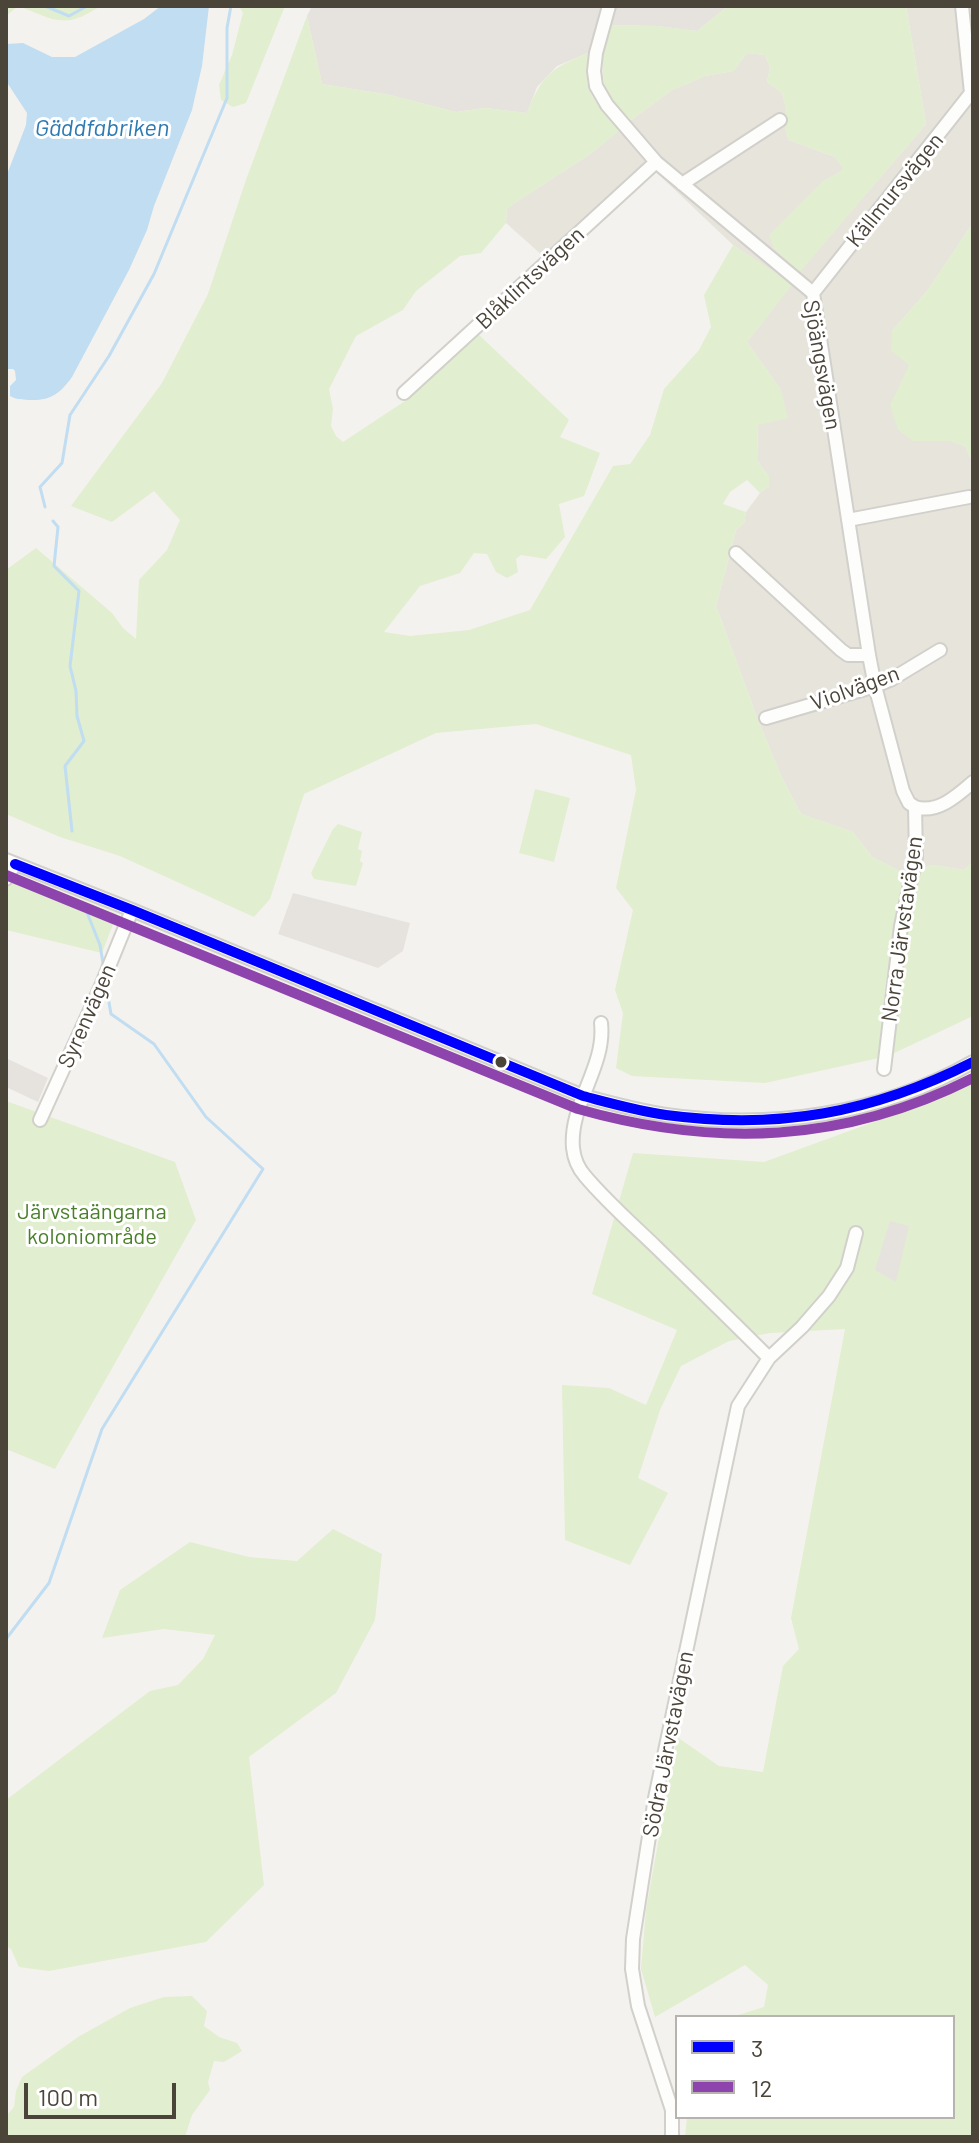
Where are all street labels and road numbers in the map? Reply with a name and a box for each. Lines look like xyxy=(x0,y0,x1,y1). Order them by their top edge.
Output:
street label: Källmursvägen xyxy=(841,128,949,252)
street label: Blåklintsvägen xyxy=(470,221,590,335)
street label: Sjöängsvägen xyxy=(798,298,846,432)
street label: Violvägen xyxy=(807,660,903,716)
street label: Norra Järvstavägen xyxy=(876,834,928,1024)
street label: Syrenvägen xyxy=(52,960,122,1072)
street label: Södra Järvstavägen xyxy=(637,1649,699,1839)

